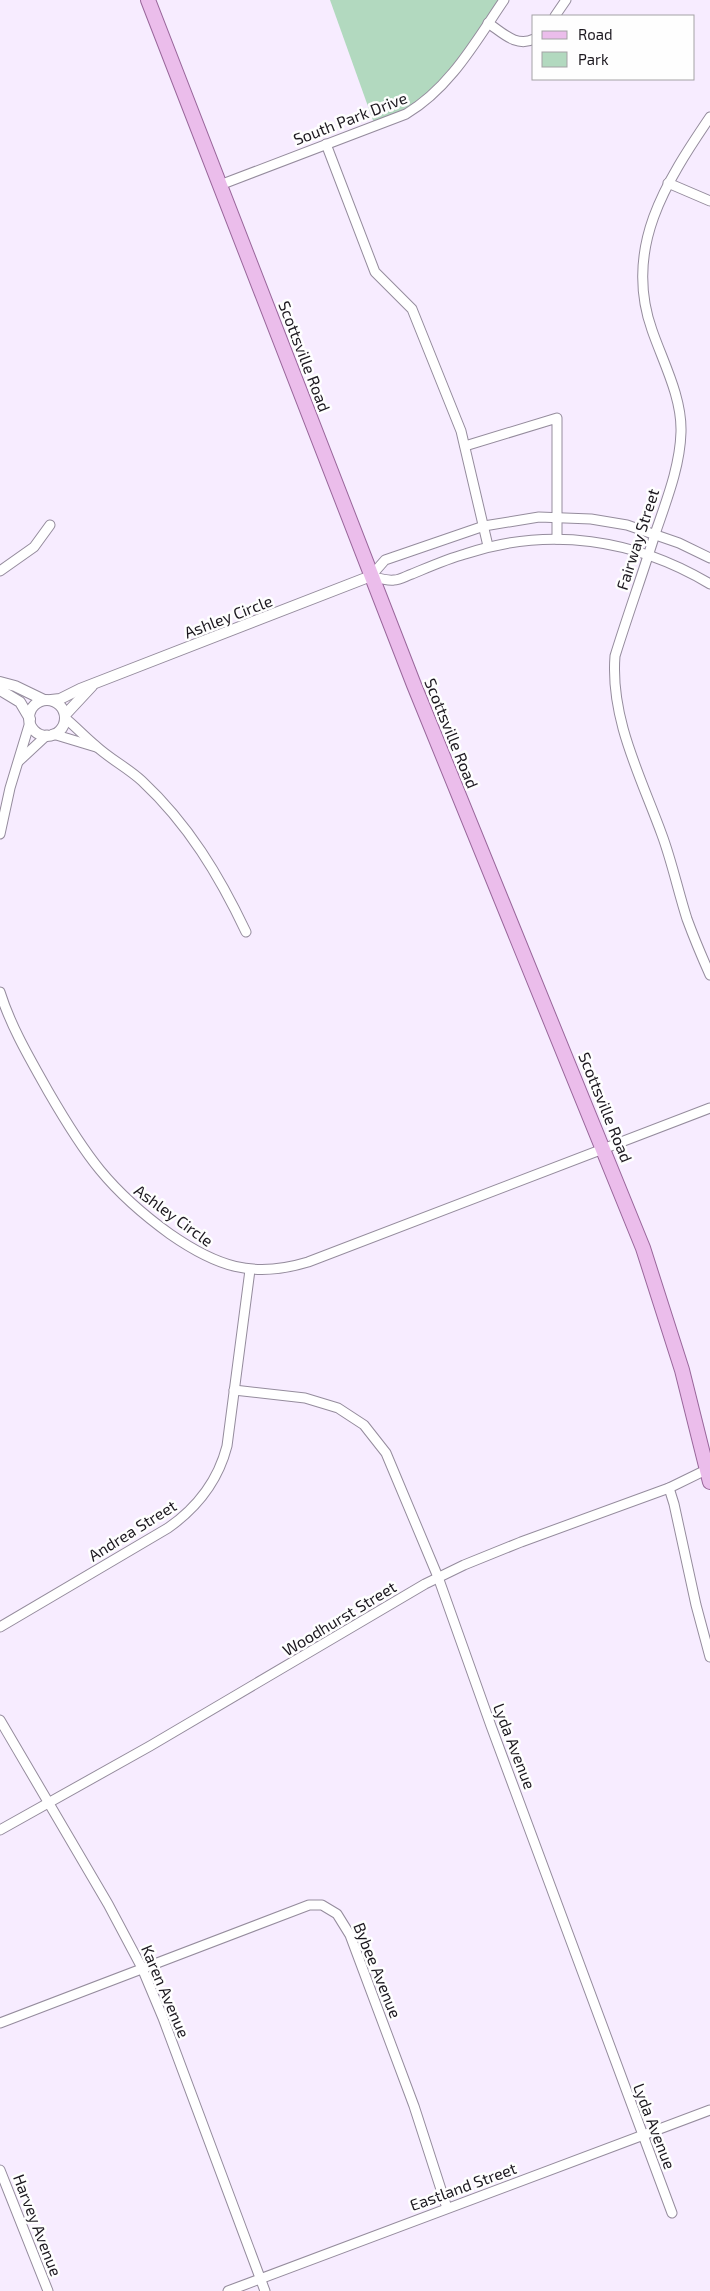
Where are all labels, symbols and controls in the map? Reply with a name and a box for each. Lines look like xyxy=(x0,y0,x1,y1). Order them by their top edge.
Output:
legend xyxy=(532,15,695,80)
text: Road xyxy=(578,25,613,43)
text: Park xyxy=(578,50,609,68)
street label: South Park Drive xyxy=(290,88,410,148)
street label: Scottsville Road xyxy=(275,298,335,414)
street label: Fairway Street xyxy=(612,486,662,592)
street label: Ashley Circle xyxy=(181,590,275,642)
street label: Scottsville Road xyxy=(421,675,483,791)
street label: Scottsville Road xyxy=(575,1049,637,1165)
street label: Ashley Circle xyxy=(131,1180,217,1250)
street label: Andrea Street xyxy=(85,1495,179,1565)
street label: Woodhurst Street xyxy=(279,1577,399,1659)
street label: Lyda Avenue xyxy=(490,1700,540,1792)
street label: Bybee Avenue xyxy=(350,1919,406,2021)
street label: Karen Avenue xyxy=(138,1942,194,2040)
street label: Lyda Avenue xyxy=(630,2080,680,2172)
street label: Eastland Street xyxy=(407,2158,519,2214)
street label: Harvey Avenue xyxy=(10,2171,66,2279)

